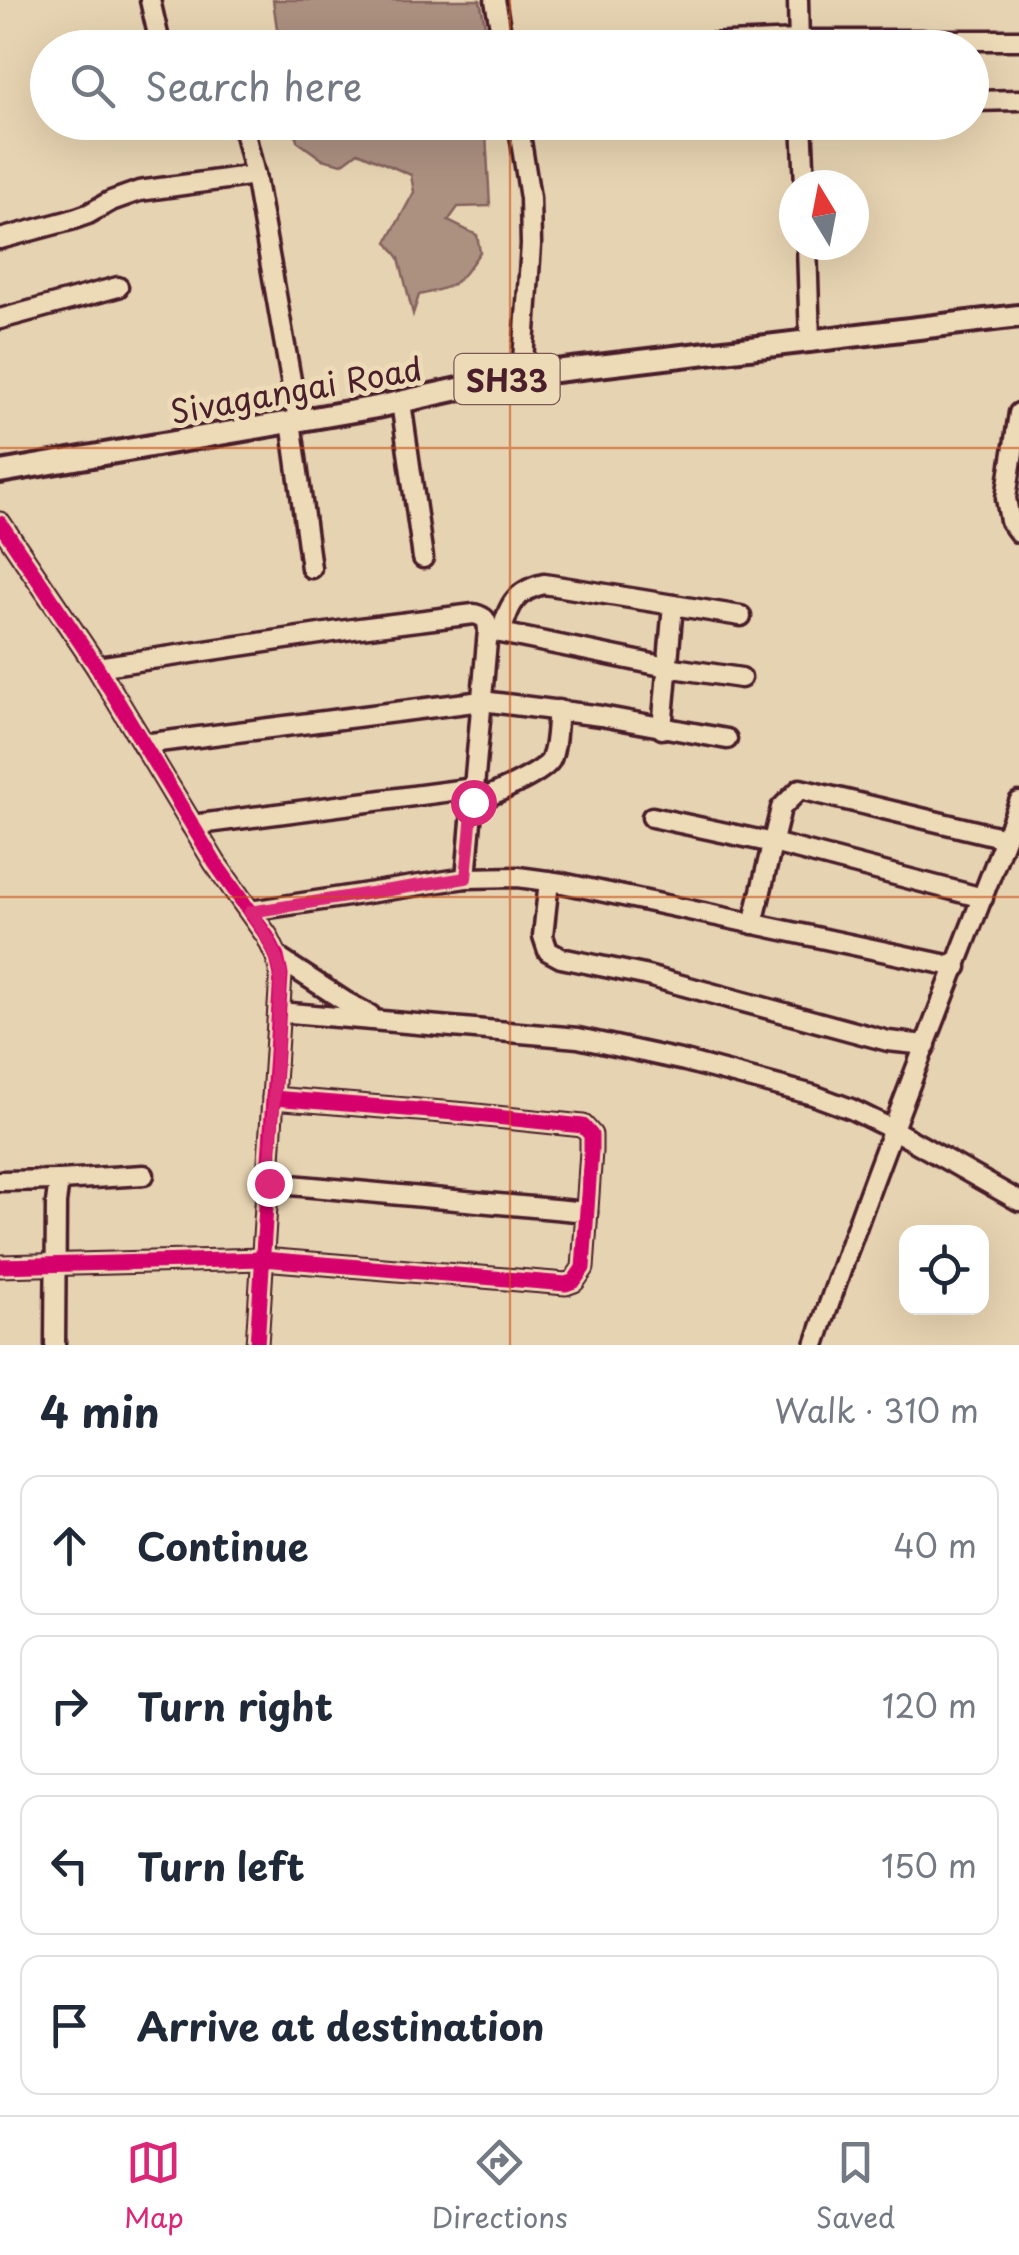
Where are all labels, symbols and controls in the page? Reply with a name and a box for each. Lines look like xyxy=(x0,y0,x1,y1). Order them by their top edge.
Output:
search box xyxy=(30,30,989,140)
text: Search here xyxy=(145,57,362,114)
icon: search xyxy=(65,58,120,113)
north arrow xyxy=(779,170,869,260)
street label: Sivagangai Road xyxy=(166,343,426,435)
road number: SH33 xyxy=(454,354,560,404)
route start xyxy=(451,780,497,826)
route end xyxy=(247,1161,293,1207)
map controls xyxy=(899,1225,989,1315)
button: locate xyxy=(899,1225,989,1315)
text: 4 min xyxy=(40,1379,160,1442)
text: Walk · 310 m xyxy=(775,1386,979,1434)
text: Continue xyxy=(137,1517,308,1574)
icon: ahead xyxy=(42,1518,97,1573)
text: 40 m xyxy=(893,1521,977,1569)
text: Turn right xyxy=(137,1677,333,1734)
icon: right xyxy=(42,1678,97,1733)
text: 120 m xyxy=(882,1681,977,1729)
text: Turn left xyxy=(137,1837,305,1894)
icon: left xyxy=(42,1838,97,1893)
text: 150 m xyxy=(881,1841,977,1889)
text: Arrive at destination xyxy=(137,1997,545,2054)
icon: arrive xyxy=(42,1998,97,2053)
tab: Map xyxy=(124,2135,184,2238)
tab: Directions xyxy=(432,2135,568,2238)
tab: Saved xyxy=(816,2135,895,2238)

